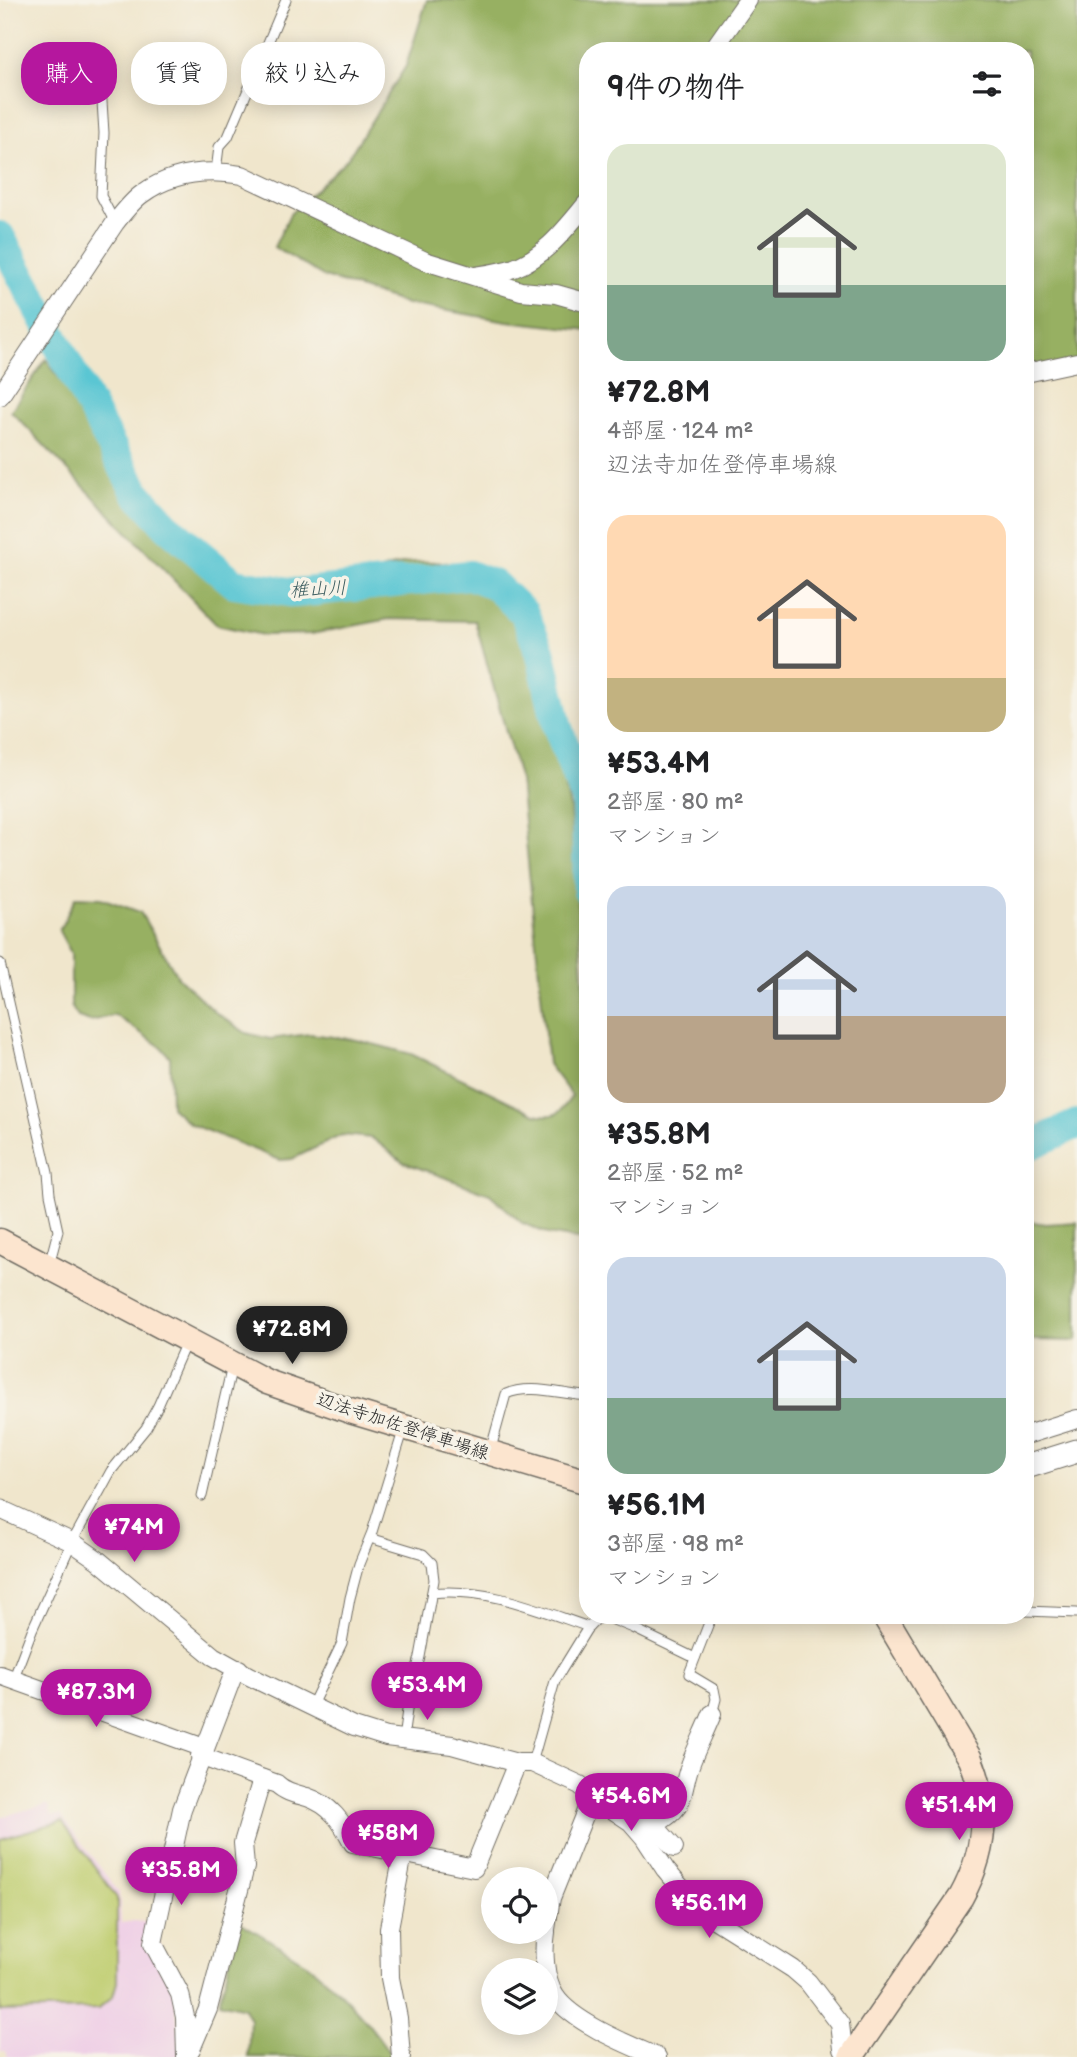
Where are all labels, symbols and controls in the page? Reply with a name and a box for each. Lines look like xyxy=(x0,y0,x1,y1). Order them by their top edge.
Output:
chip: 購入 xyxy=(21,42,117,105)
chip: 賃貸 xyxy=(131,42,227,105)
chip: 絞り込み xyxy=(241,42,385,105)
icon: filters xyxy=(968,65,1006,103)
text: 9件の物件 xyxy=(607,70,745,106)
icon: home xyxy=(744,190,870,316)
text: ¥72.8M xyxy=(607,375,710,411)
text: 4部屋 · 124 m² xyxy=(607,417,753,445)
text: 辺法寺加佐登停車場線 xyxy=(607,451,837,479)
icon: home xyxy=(744,561,870,687)
water label: 椎山川 xyxy=(289,577,347,602)
text: ¥53.4M xyxy=(607,746,710,782)
text: 2部屋 · 80 m² xyxy=(607,788,744,816)
text: マンション xyxy=(607,822,721,850)
icon: home xyxy=(744,932,870,1058)
text: ¥35.8M xyxy=(607,1117,711,1153)
text: 2部屋 · 52 m² xyxy=(607,1159,743,1187)
text: マンション xyxy=(607,1193,721,1221)
icon: home xyxy=(744,1303,870,1429)
pin: ¥72.8M xyxy=(235,1306,349,1366)
text: ¥72.8M xyxy=(252,1315,332,1343)
street label: 辺法寺加佐登停車場線 xyxy=(314,1389,492,1464)
text: ¥56.1M xyxy=(607,1488,706,1524)
pin: ¥74M xyxy=(93,1504,175,1564)
text: ¥74M xyxy=(104,1513,164,1541)
text: 3部屋 · 98 m² xyxy=(607,1530,744,1558)
text: マンション xyxy=(607,1564,721,1592)
pin: ¥53.4M xyxy=(370,1662,484,1722)
pin: ¥87.3M xyxy=(39,1670,153,1729)
text: ¥53.4M xyxy=(387,1671,467,1699)
text: ¥87.3M xyxy=(57,1678,135,1706)
pin: ¥54.6M xyxy=(574,1773,688,1833)
text: ¥54.6M xyxy=(591,1782,671,1810)
pin: ¥51.4M xyxy=(902,1783,1016,1842)
text: ¥51.4M xyxy=(921,1791,997,1819)
pin: ¥58M xyxy=(347,1811,429,1870)
text: ¥58M xyxy=(357,1819,419,1847)
pin: ¥35.8M xyxy=(124,1848,238,1907)
text: ¥35.8M xyxy=(141,1856,221,1884)
map controls xyxy=(481,1867,558,2035)
button: locate xyxy=(481,1867,558,1944)
pin: ¥56.1M xyxy=(652,1881,766,1940)
text: ¥56.1M xyxy=(671,1889,747,1917)
button: layers xyxy=(481,1958,558,2035)

